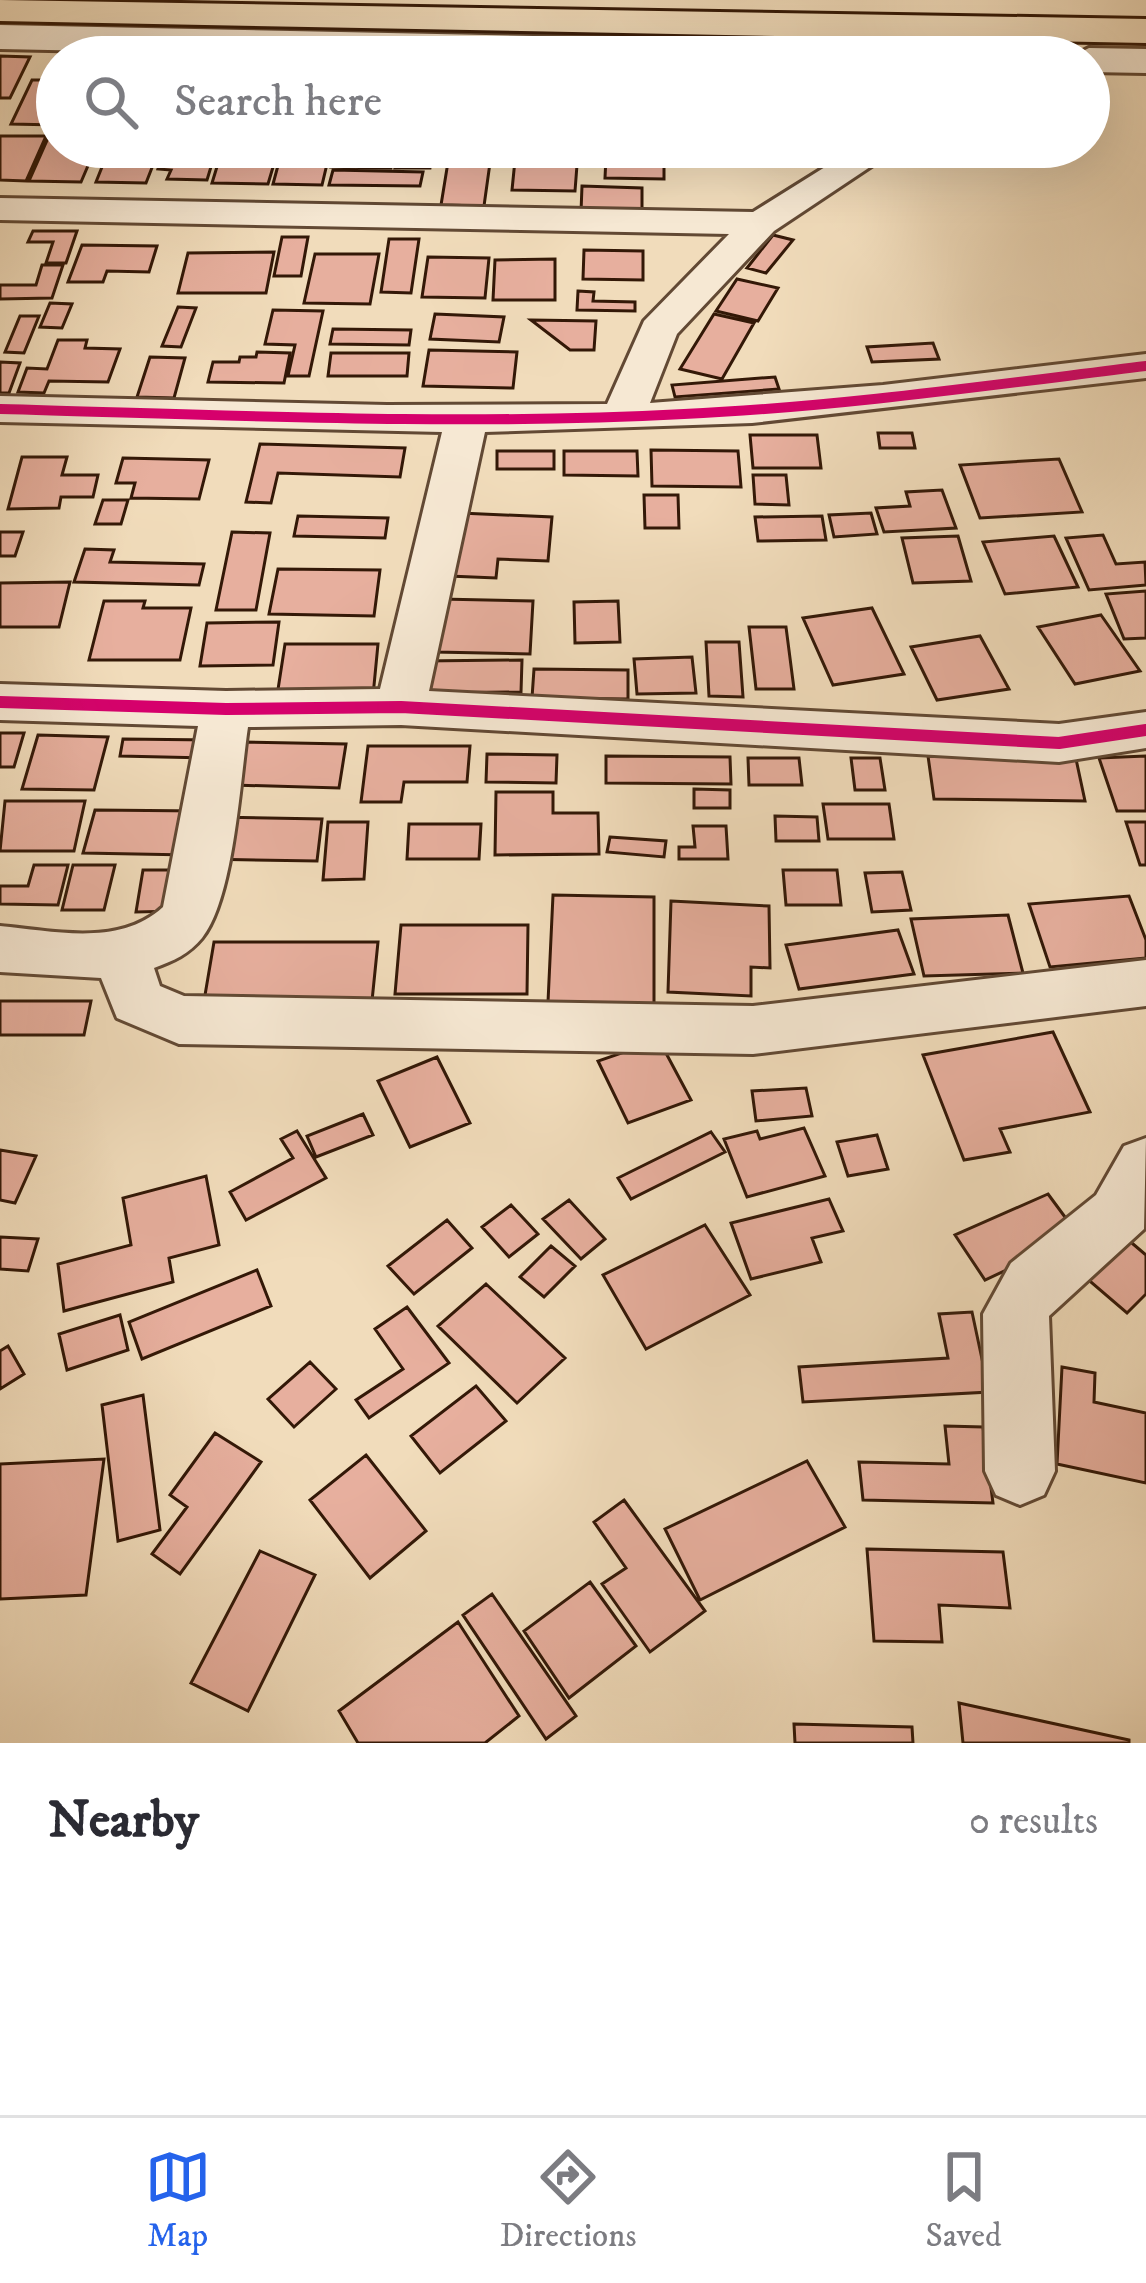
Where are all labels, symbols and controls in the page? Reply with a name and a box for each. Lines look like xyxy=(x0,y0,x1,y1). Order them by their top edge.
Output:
search box xyxy=(36,36,1110,168)
icon: search xyxy=(78,69,144,135)
text: Search here xyxy=(174,74,382,130)
text: Nearby xyxy=(48,1789,199,1853)
text: 0 results xyxy=(969,1797,1098,1846)
tab: Map xyxy=(145,2144,211,2257)
tab: Directions xyxy=(500,2144,636,2257)
tab: Saved xyxy=(926,2144,1001,2257)

